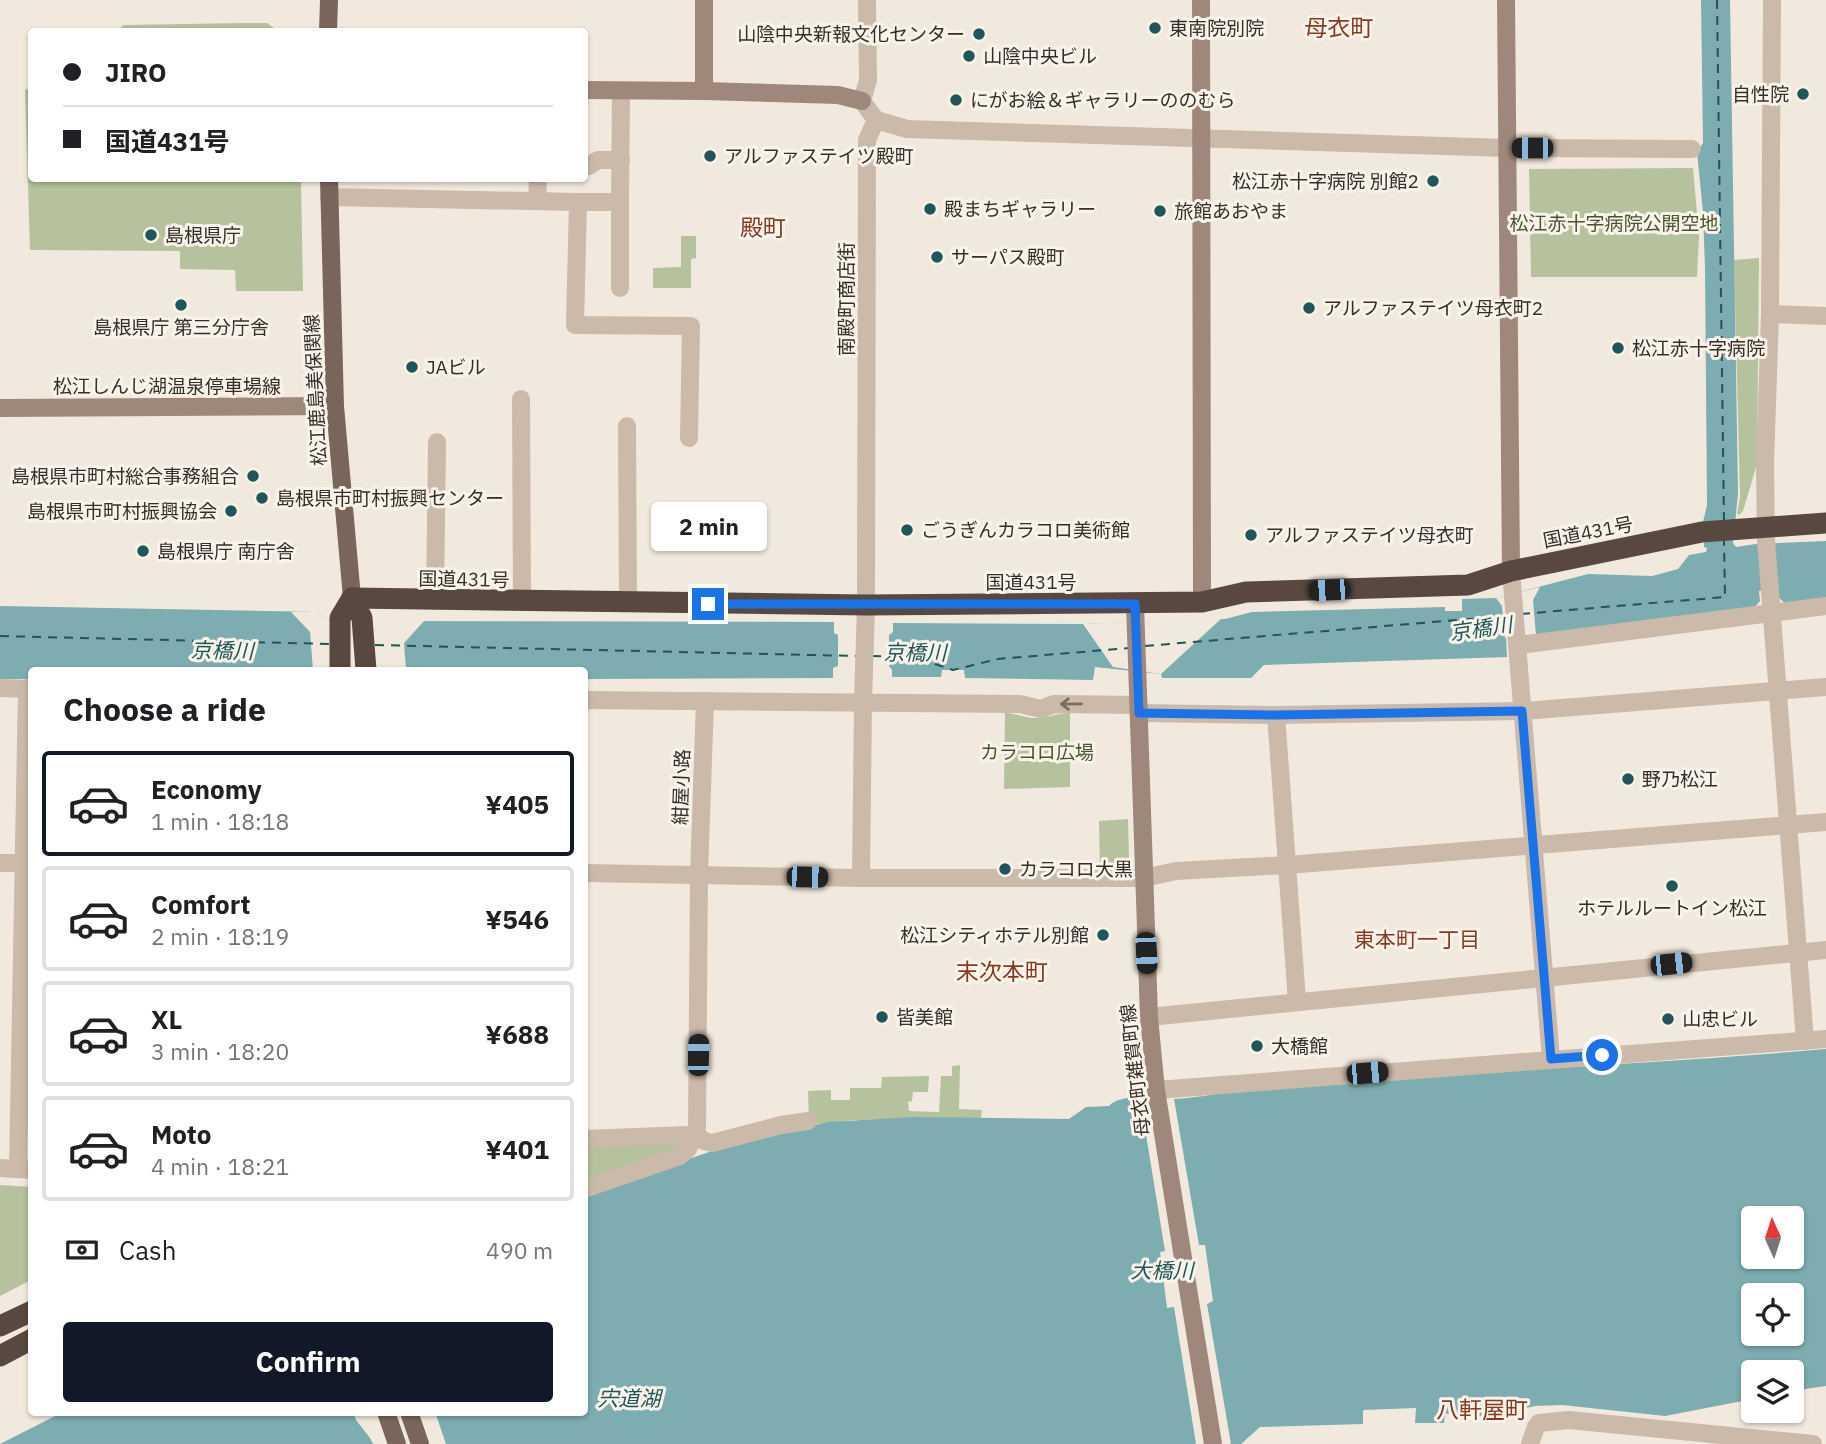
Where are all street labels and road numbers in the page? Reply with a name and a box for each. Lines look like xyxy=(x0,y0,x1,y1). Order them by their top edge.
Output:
street label: 南殿町商店街 xyxy=(834,242,858,356)
street label: 松江鹿島美保関線 xyxy=(299,313,331,467)
street label: 松江しんじ湖温泉停車場線 xyxy=(53,374,281,398)
street label: 国道431号 xyxy=(1541,512,1635,552)
street label: 国道431号 xyxy=(418,566,510,592)
street label: 国道431号 xyxy=(985,570,1077,594)
street label: 紺屋小路 xyxy=(668,749,694,825)
street label: 母衣町雑賀町線 xyxy=(1115,1003,1155,1137)

